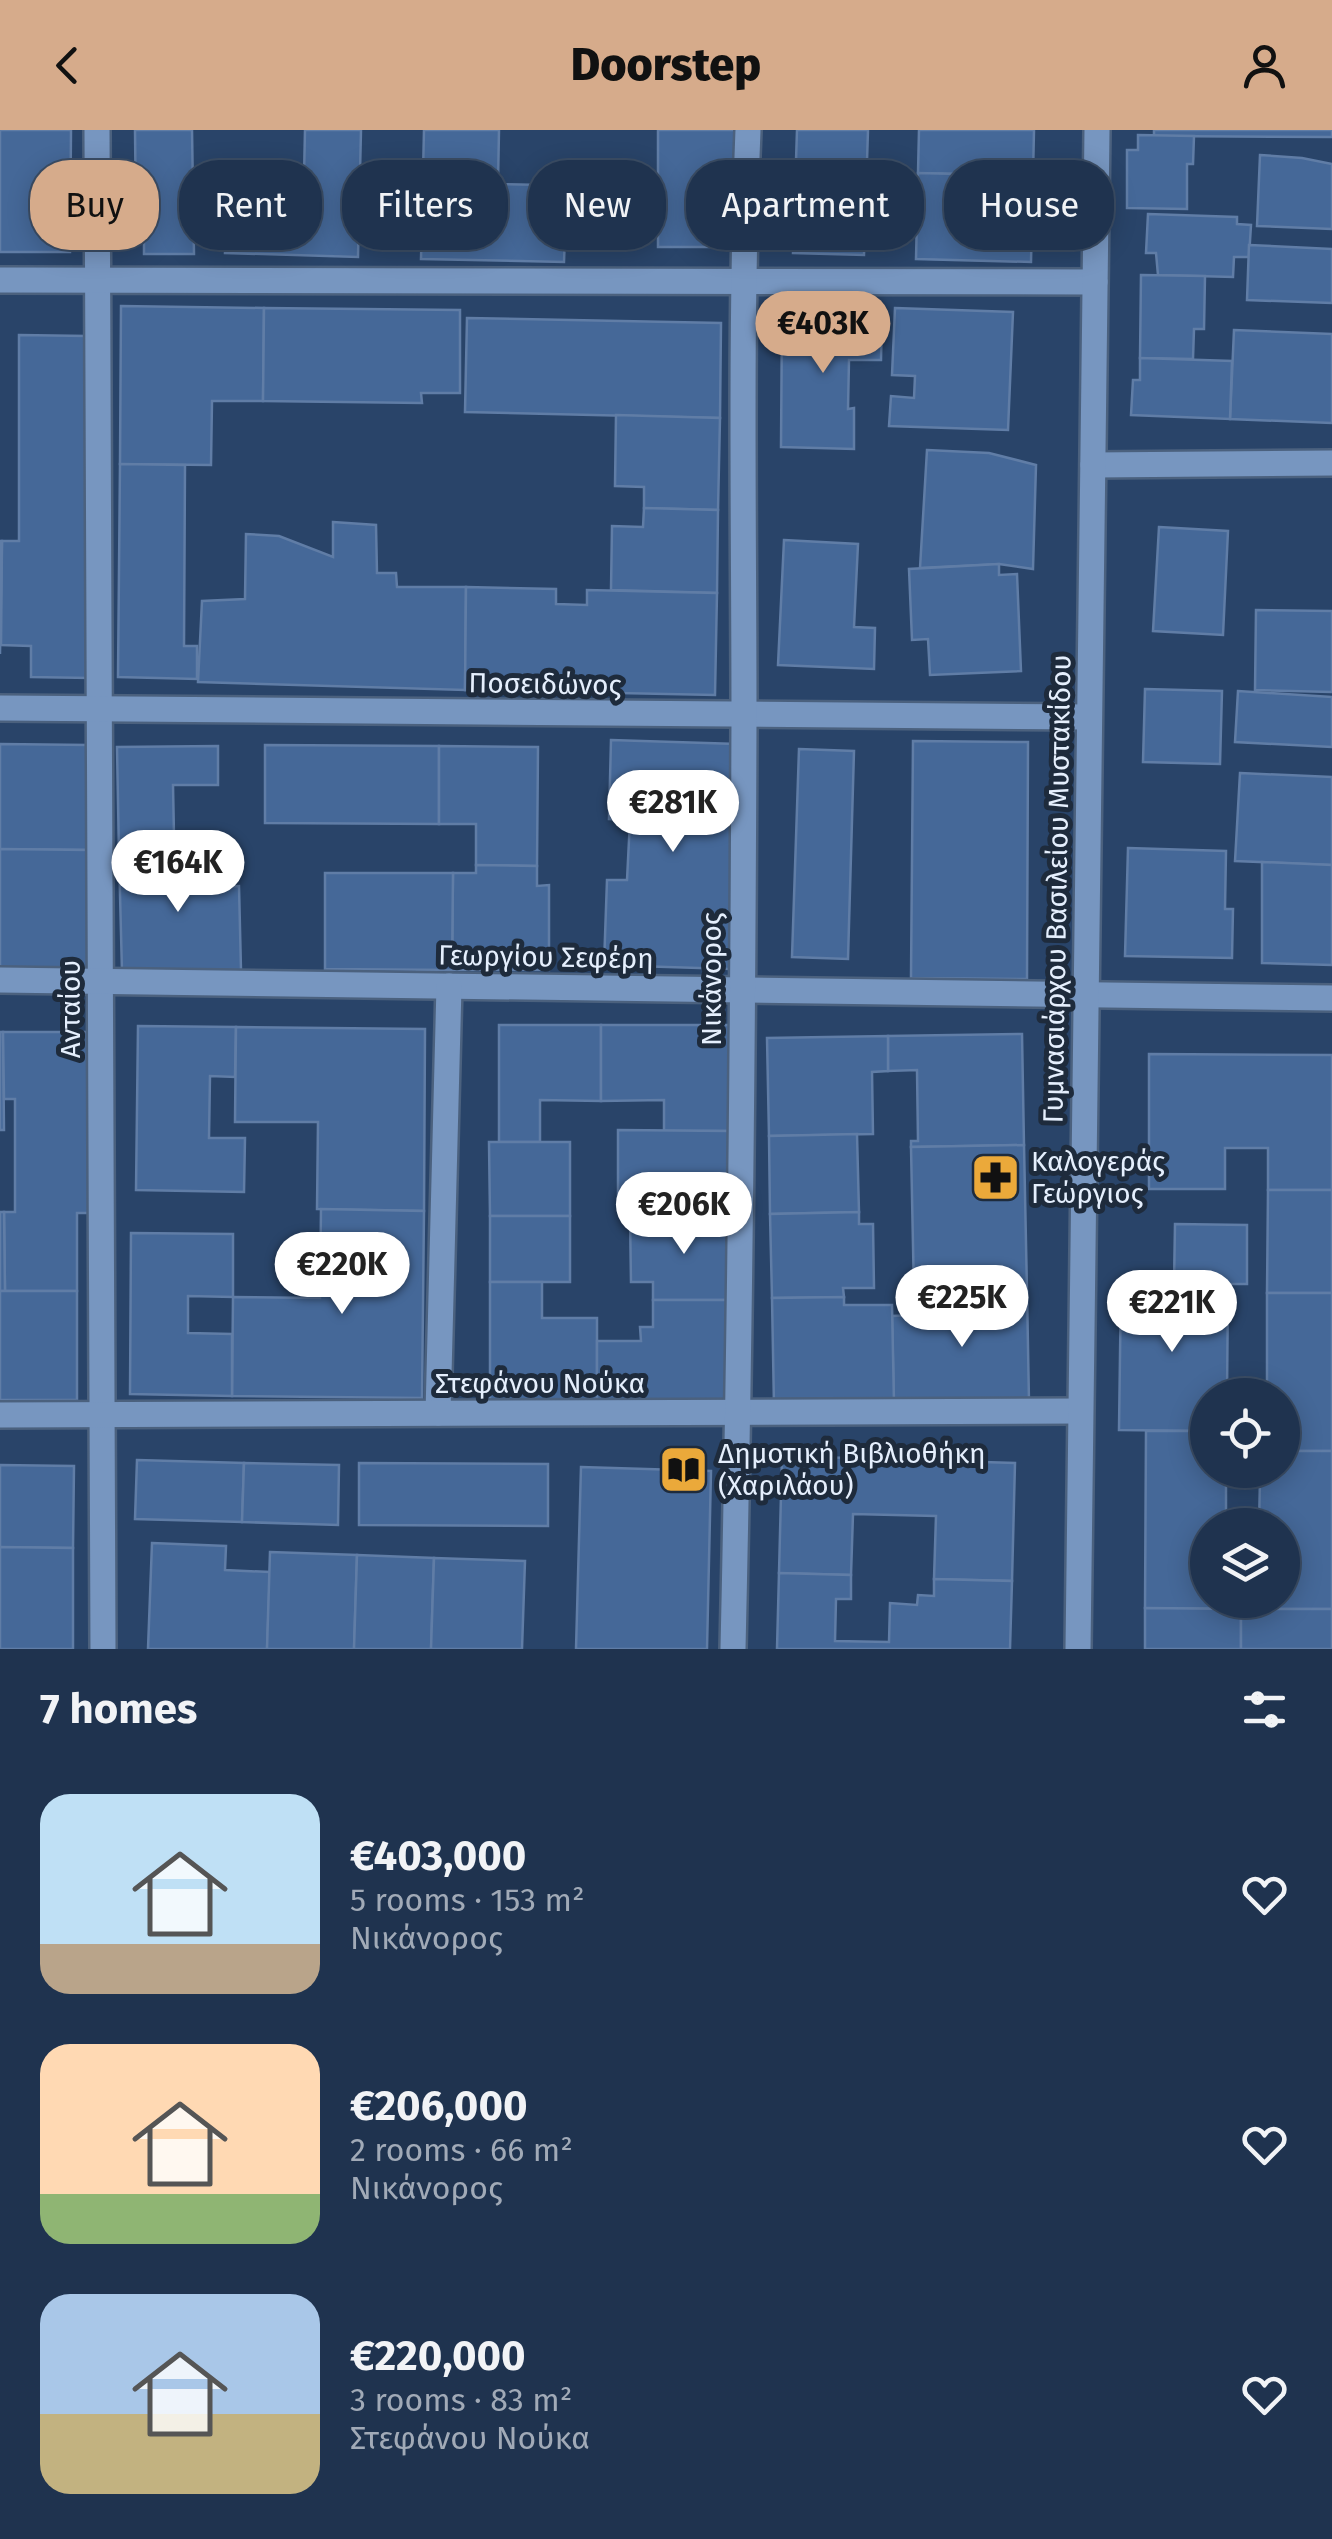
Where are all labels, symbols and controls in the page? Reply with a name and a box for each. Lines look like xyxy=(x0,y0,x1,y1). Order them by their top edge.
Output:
icon: back xyxy=(40,38,95,93)
text: Doorstep xyxy=(571,38,761,92)
icon: person xyxy=(1237,38,1292,93)
chip: Buy xyxy=(30,160,159,250)
chip: Rent xyxy=(179,160,322,250)
chip: Filters xyxy=(342,160,508,250)
chip: New xyxy=(528,160,666,250)
chip: Apartment xyxy=(686,160,924,250)
chip: House xyxy=(944,160,1114,250)
pin: €403K xyxy=(753,291,893,376)
text: €403K xyxy=(777,304,869,342)
street label: Γυμνασιάρχου Βασιλείου Μυστακίδου xyxy=(1036,654,1078,1124)
street label: Ποσειδώνος xyxy=(468,666,622,702)
pin: €281K xyxy=(603,770,743,855)
text: €281K xyxy=(629,783,717,821)
pin: €164K xyxy=(108,830,248,915)
text: €164K xyxy=(133,843,223,881)
street label: Νικάνορος xyxy=(695,912,728,1046)
street label: Γεωργίου Σεφέρη xyxy=(438,939,654,975)
street label: Ανταίου xyxy=(54,960,87,1058)
place label: Καλογεράς Γεώργιος xyxy=(1031,1145,1165,1210)
pharmacy icon: Καλογεράς Γεώργιος xyxy=(970,1151,1022,1203)
pin: €206K xyxy=(614,1172,754,1257)
text: €206K xyxy=(638,1185,730,1223)
pin: €220K xyxy=(272,1232,412,1317)
text: €220K xyxy=(297,1245,387,1283)
pin: €225K xyxy=(892,1265,1032,1350)
pin: €221K xyxy=(1102,1270,1242,1355)
text: €225K xyxy=(917,1278,1007,1316)
text: €221K xyxy=(1129,1283,1215,1321)
street label: Στεφάνου Νούκα xyxy=(435,1367,645,1400)
map controls xyxy=(1190,1378,1300,1618)
button: locate xyxy=(1190,1378,1300,1488)
place label: Δημοτική Βιβλιοθήκη (Χαριλάου) xyxy=(718,1437,986,1502)
library icon: Δημοτική Βιβλιοθήκη (Χαριλάου) xyxy=(657,1443,709,1495)
button: layers xyxy=(1190,1508,1300,1618)
icon: filters xyxy=(1237,1682,1292,1737)
text: 7 homes xyxy=(40,1684,197,1734)
text: €403,000 xyxy=(350,1831,526,1881)
icon: home xyxy=(120,1834,240,1954)
icon: heart xyxy=(1237,1867,1292,1922)
text: 5 rooms · 153 m² xyxy=(350,1881,584,1919)
text: Νικάνορος xyxy=(350,1919,503,1957)
text: €206,000 xyxy=(350,2081,528,2131)
icon: home xyxy=(120,2084,240,2204)
icon: heart xyxy=(1237,2117,1292,2172)
text: 2 rooms · 66 m² xyxy=(350,2131,573,2169)
text: Νικάνορος xyxy=(350,2169,503,2207)
text: €220,000 xyxy=(350,2331,526,2381)
icon: home xyxy=(120,2334,240,2454)
icon: heart xyxy=(1237,2367,1292,2422)
text: 3 rooms · 83 m² xyxy=(350,2381,572,2419)
text: Στεφάνου Νούκα xyxy=(350,2419,590,2457)

